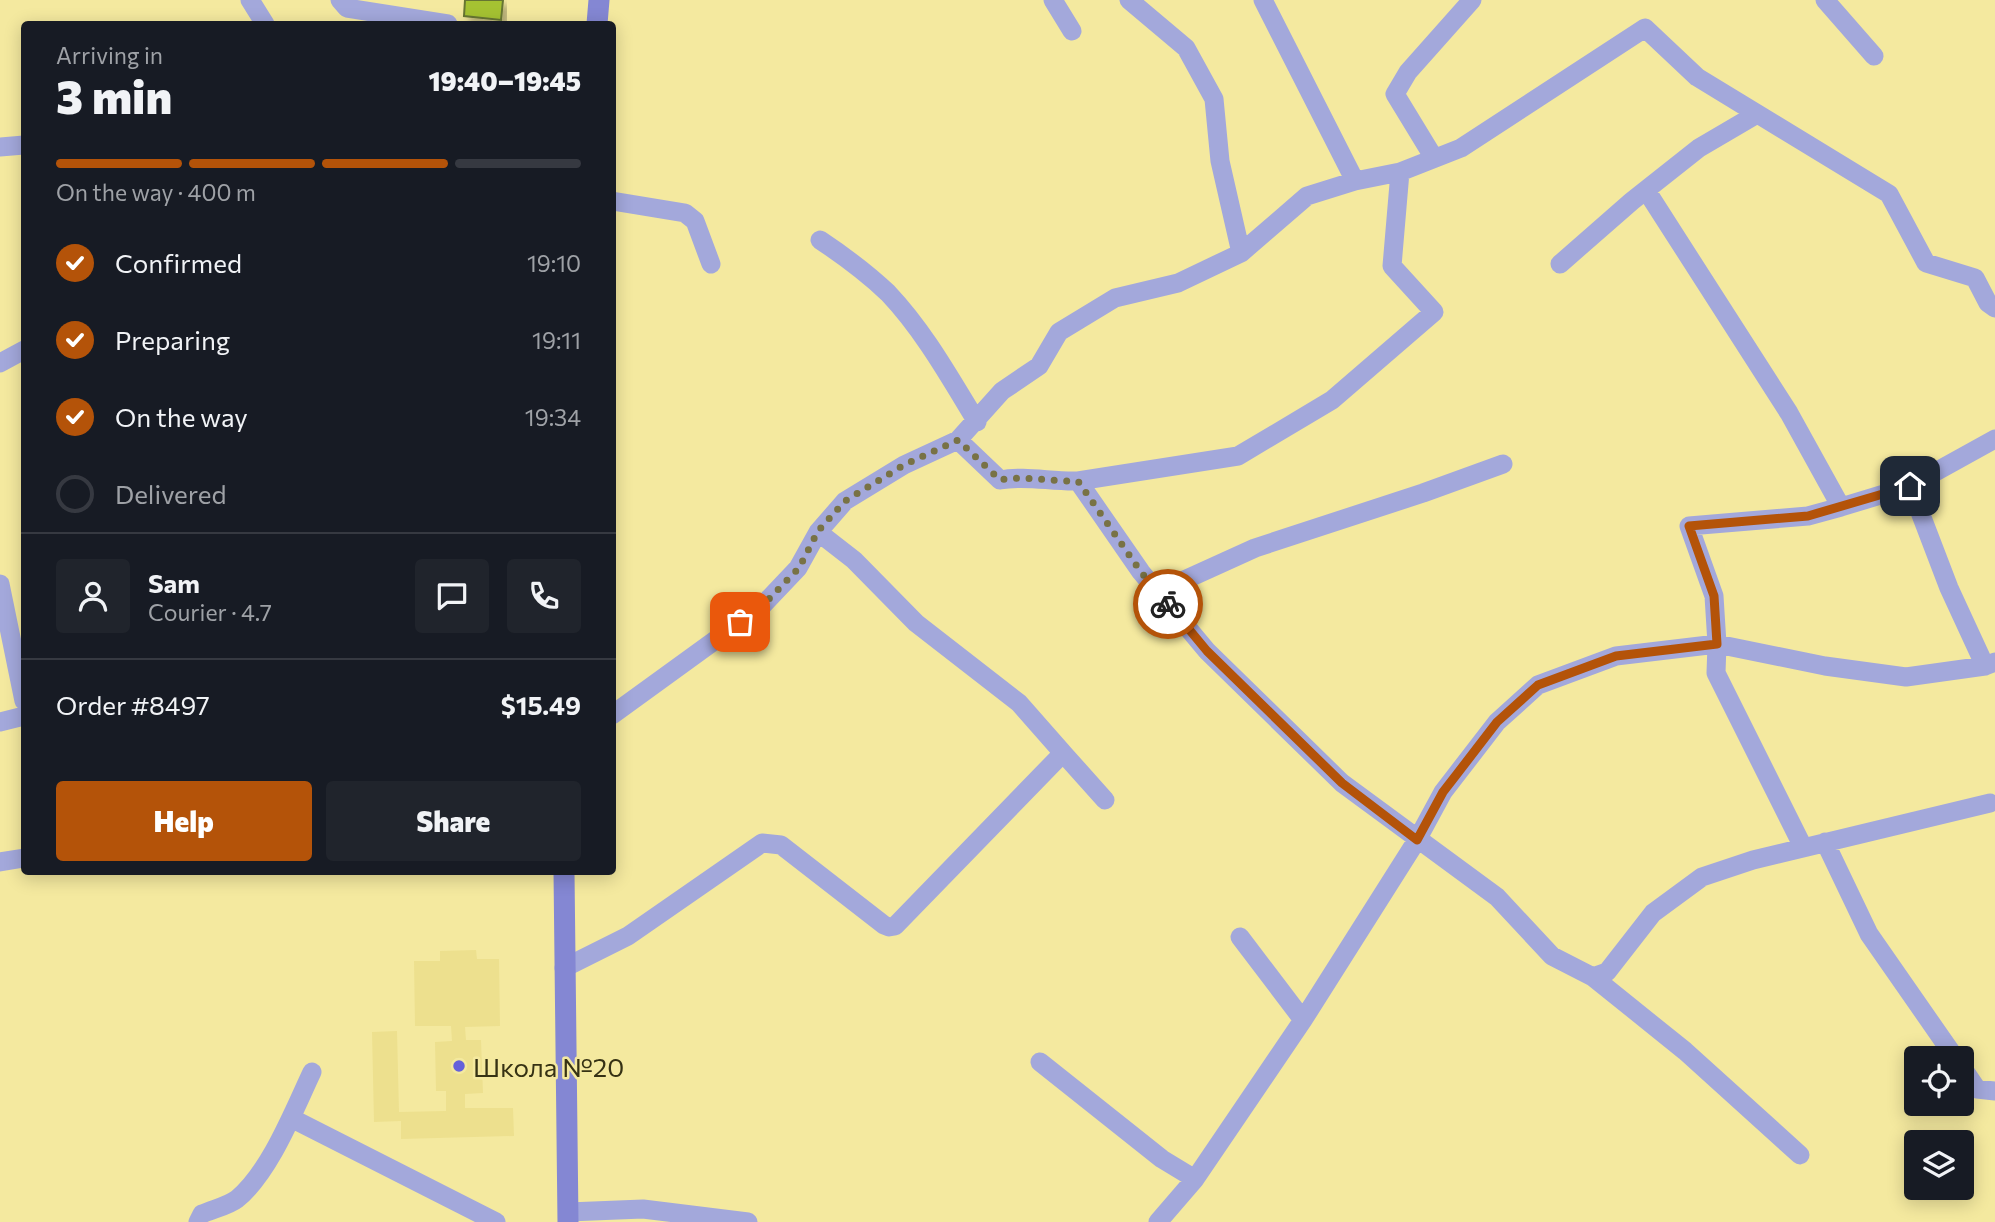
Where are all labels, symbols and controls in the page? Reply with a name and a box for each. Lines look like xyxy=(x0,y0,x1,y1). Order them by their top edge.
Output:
text: Arriving in xyxy=(56,41,163,69)
text: 19:40–19:45 xyxy=(428,65,581,96)
text: 3 min xyxy=(56,67,172,123)
text: On the way · 400 m xyxy=(56,178,256,206)
icon: check xyxy=(56,244,94,282)
text: Confirmed xyxy=(115,247,242,278)
text: 19:10 xyxy=(527,249,581,277)
icon: check xyxy=(56,321,94,359)
text: Preparing xyxy=(115,324,230,355)
text: 19:11 xyxy=(532,326,581,354)
icon: check xyxy=(56,398,94,436)
text: On the way xyxy=(115,401,248,432)
text: 19:34 xyxy=(525,403,581,431)
pin xyxy=(1880,456,1940,516)
icon: home xyxy=(1891,467,1929,505)
text: Delivered xyxy=(115,478,226,509)
button: person xyxy=(56,559,130,633)
button: chat xyxy=(415,559,489,633)
button: phone xyxy=(507,559,581,633)
text: Sam xyxy=(148,567,200,598)
courier xyxy=(1133,569,1203,639)
icon: bike xyxy=(1149,585,1187,623)
pin xyxy=(710,592,770,652)
text: Courier · 4.7 xyxy=(148,598,272,626)
icon: bag xyxy=(721,603,759,641)
text: Order #8497 xyxy=(56,689,210,720)
text: $15.49 xyxy=(501,689,581,720)
button: Help xyxy=(56,781,312,861)
button: Share xyxy=(326,781,581,861)
map controls xyxy=(1904,1046,1974,1200)
button: locate xyxy=(1904,1046,1974,1116)
place label: Школа №20 xyxy=(473,1051,624,1082)
marker: Школа №20 xyxy=(451,1058,467,1074)
button: layers xyxy=(1904,1130,1974,1200)

